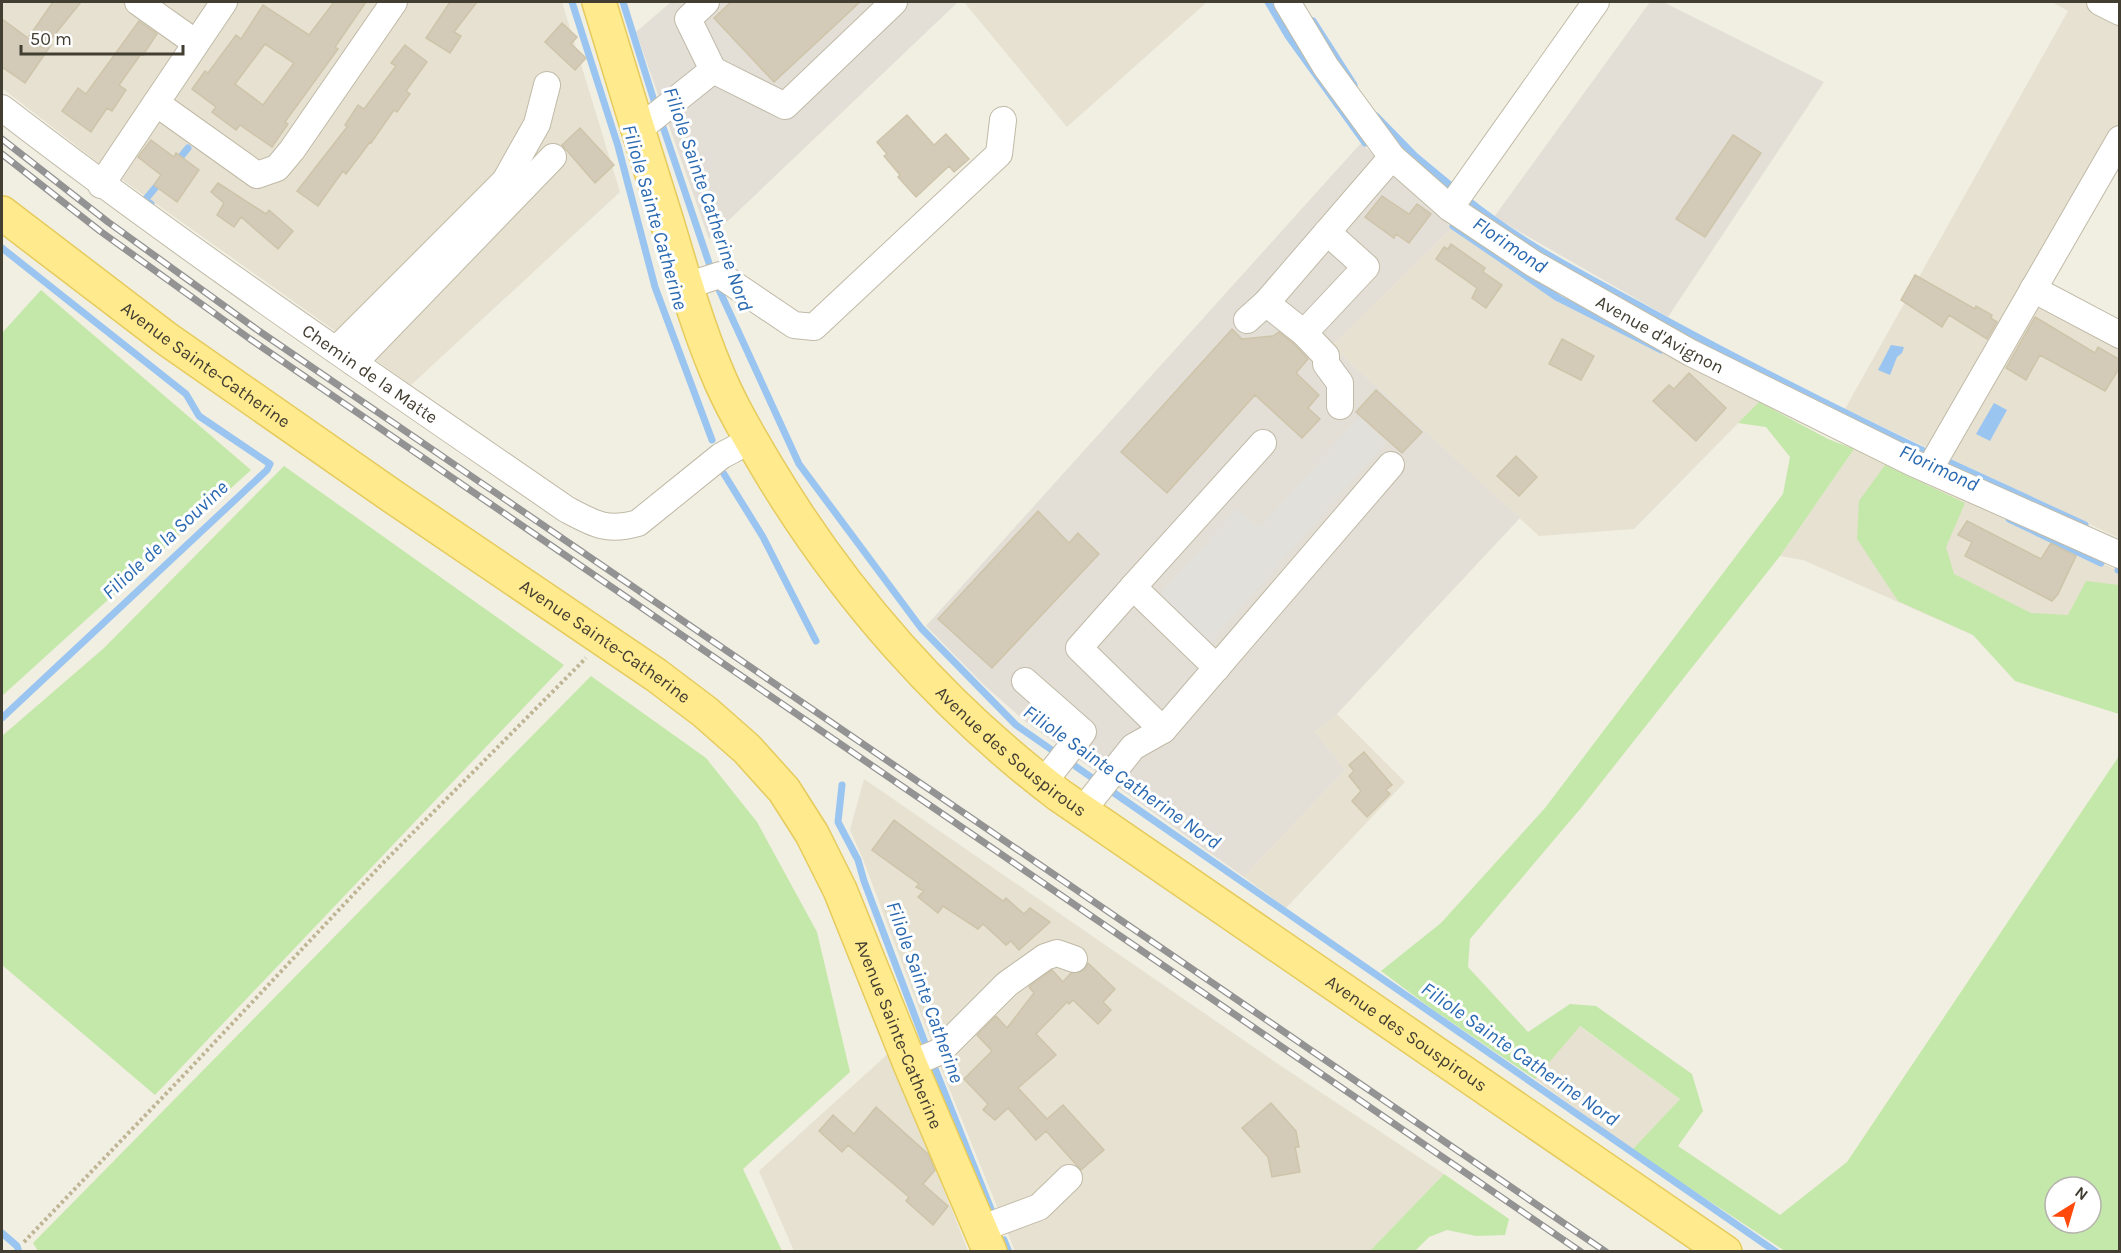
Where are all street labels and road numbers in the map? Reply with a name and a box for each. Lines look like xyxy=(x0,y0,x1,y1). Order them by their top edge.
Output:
street label: Avenue d'Avignon xyxy=(1592,290,1728,379)
street label: Avenue Sainte-Catherine xyxy=(117,297,295,433)
street label: Chemin de la Matte xyxy=(298,319,442,428)
street label: Avenue Sainte-Catherine xyxy=(515,575,695,708)
street label: Avenue des Souspirous xyxy=(931,682,1091,821)
street label: Avenue Sainte-Catherine xyxy=(850,936,947,1132)
street label: Avenue des Souspirous xyxy=(1321,970,1491,1096)

